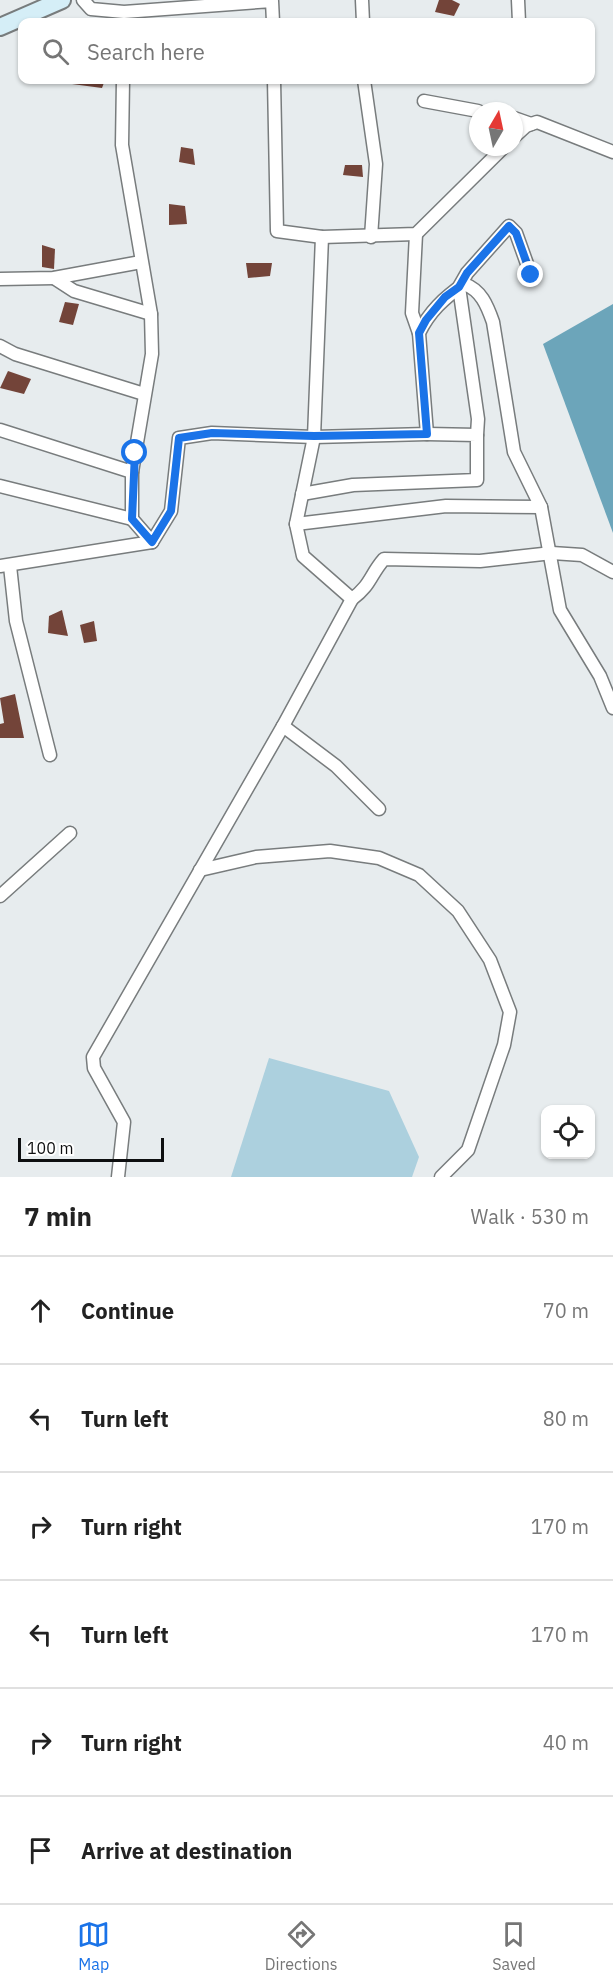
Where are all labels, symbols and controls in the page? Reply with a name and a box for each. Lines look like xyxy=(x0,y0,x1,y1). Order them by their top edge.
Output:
search box xyxy=(18,18,595,84)
icon: search xyxy=(39,35,72,68)
text: Search here xyxy=(87,37,205,66)
north arrow xyxy=(469,102,523,156)
route end xyxy=(517,261,543,287)
route start xyxy=(121,439,147,465)
map controls xyxy=(541,1105,595,1159)
button: locate xyxy=(541,1105,595,1159)
scale bar xyxy=(18,1135,164,1162)
text: 100 m xyxy=(27,1138,74,1158)
text: 7 min xyxy=(24,1199,92,1233)
text: Walk · 530 m xyxy=(471,1203,589,1230)
icon: ahead xyxy=(24,1294,57,1327)
text: Continue xyxy=(81,1296,174,1325)
text: 70 m xyxy=(543,1297,589,1324)
icon: left xyxy=(24,1402,57,1435)
text: Turn left xyxy=(81,1404,169,1433)
text: 80 m xyxy=(543,1405,589,1432)
icon: right xyxy=(24,1510,57,1543)
text: Turn right xyxy=(81,1512,182,1541)
text: 170 m xyxy=(531,1513,589,1540)
icon: left xyxy=(24,1618,57,1651)
text: Turn left xyxy=(81,1620,169,1649)
text: 170 m xyxy=(531,1621,589,1648)
icon: right xyxy=(24,1726,57,1759)
text: Turn right xyxy=(81,1728,182,1757)
text: 40 m xyxy=(543,1729,589,1756)
icon: arrive xyxy=(24,1834,57,1867)
text: Arrive at destination xyxy=(81,1836,292,1865)
tab: Map xyxy=(77,1918,110,1974)
tab: Directions xyxy=(265,1918,338,1974)
tab: Saved xyxy=(492,1918,536,1974)

